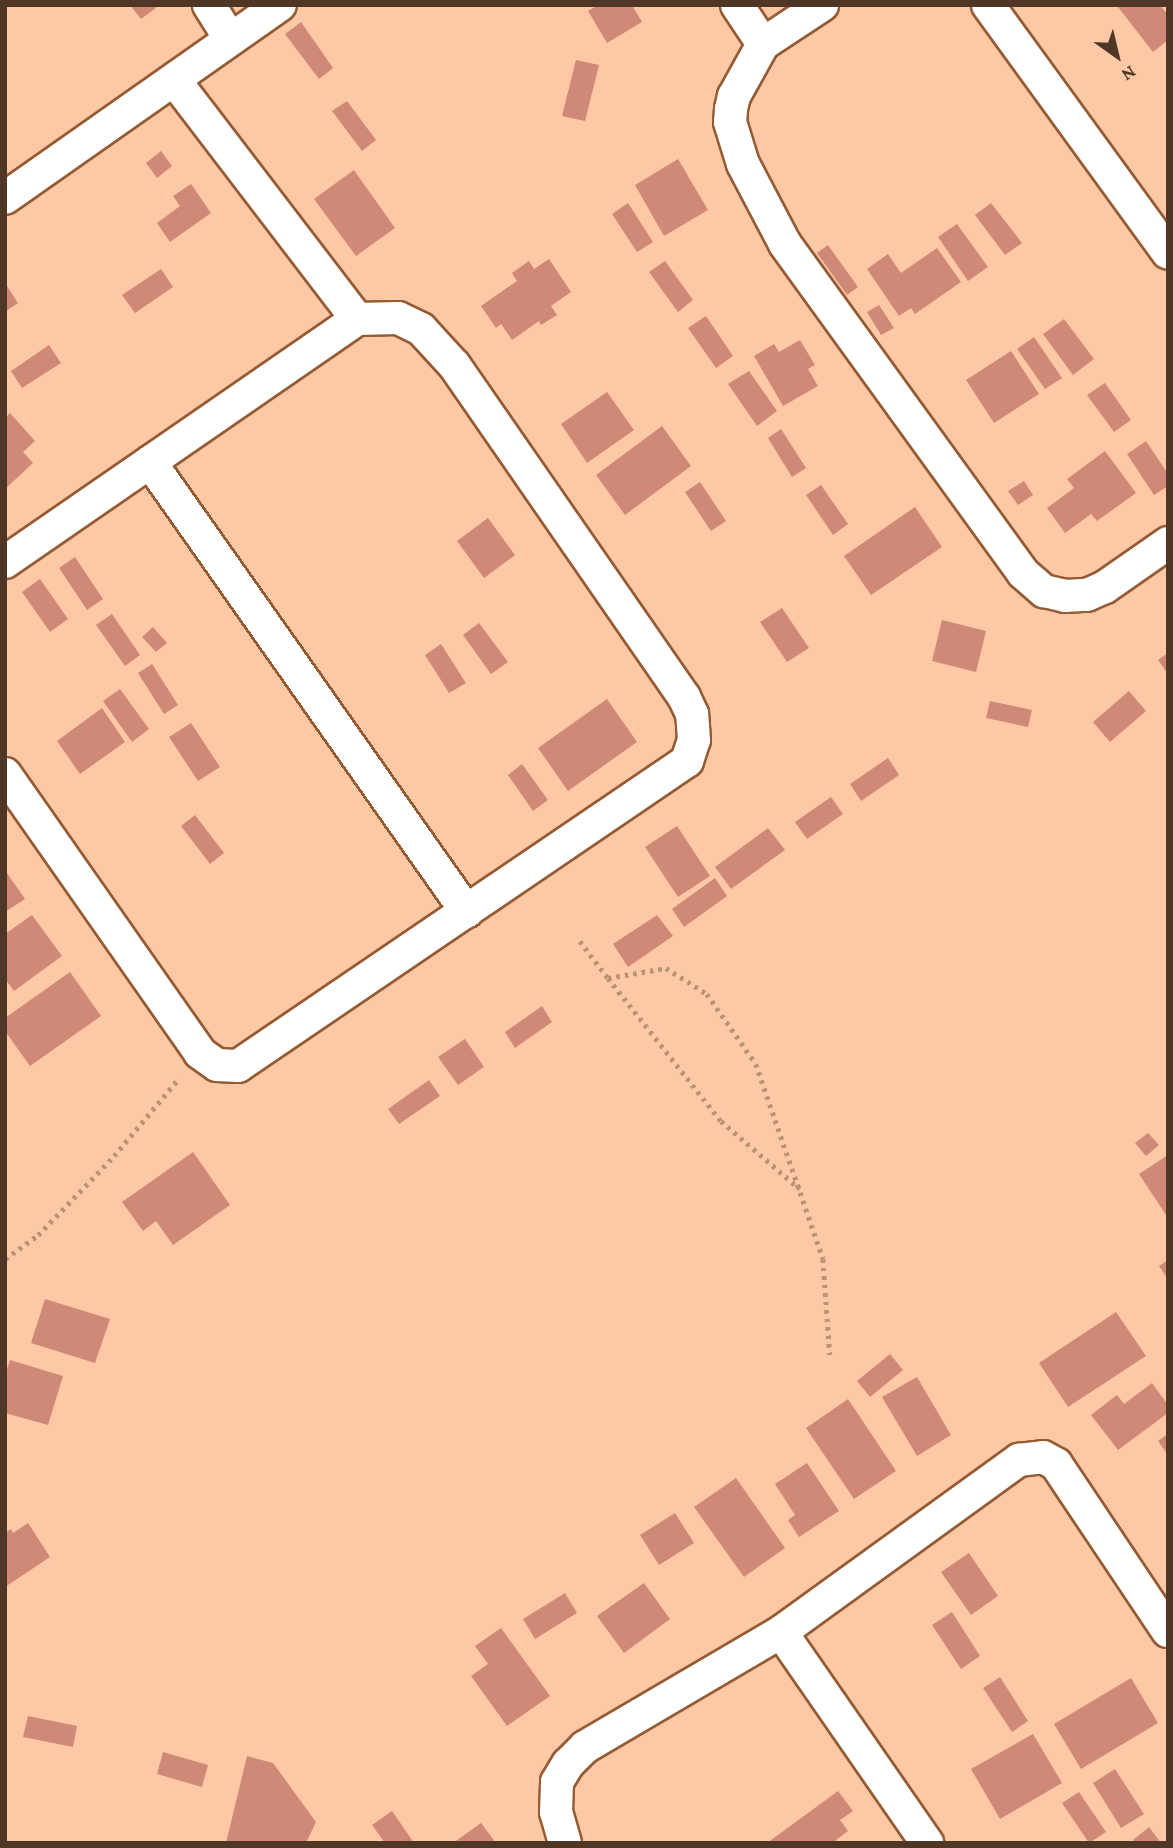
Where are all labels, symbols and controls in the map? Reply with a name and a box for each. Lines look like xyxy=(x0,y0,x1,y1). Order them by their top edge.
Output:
north arrow xyxy=(1082,21,1152,91)
text: N xyxy=(1118,61,1140,86)

